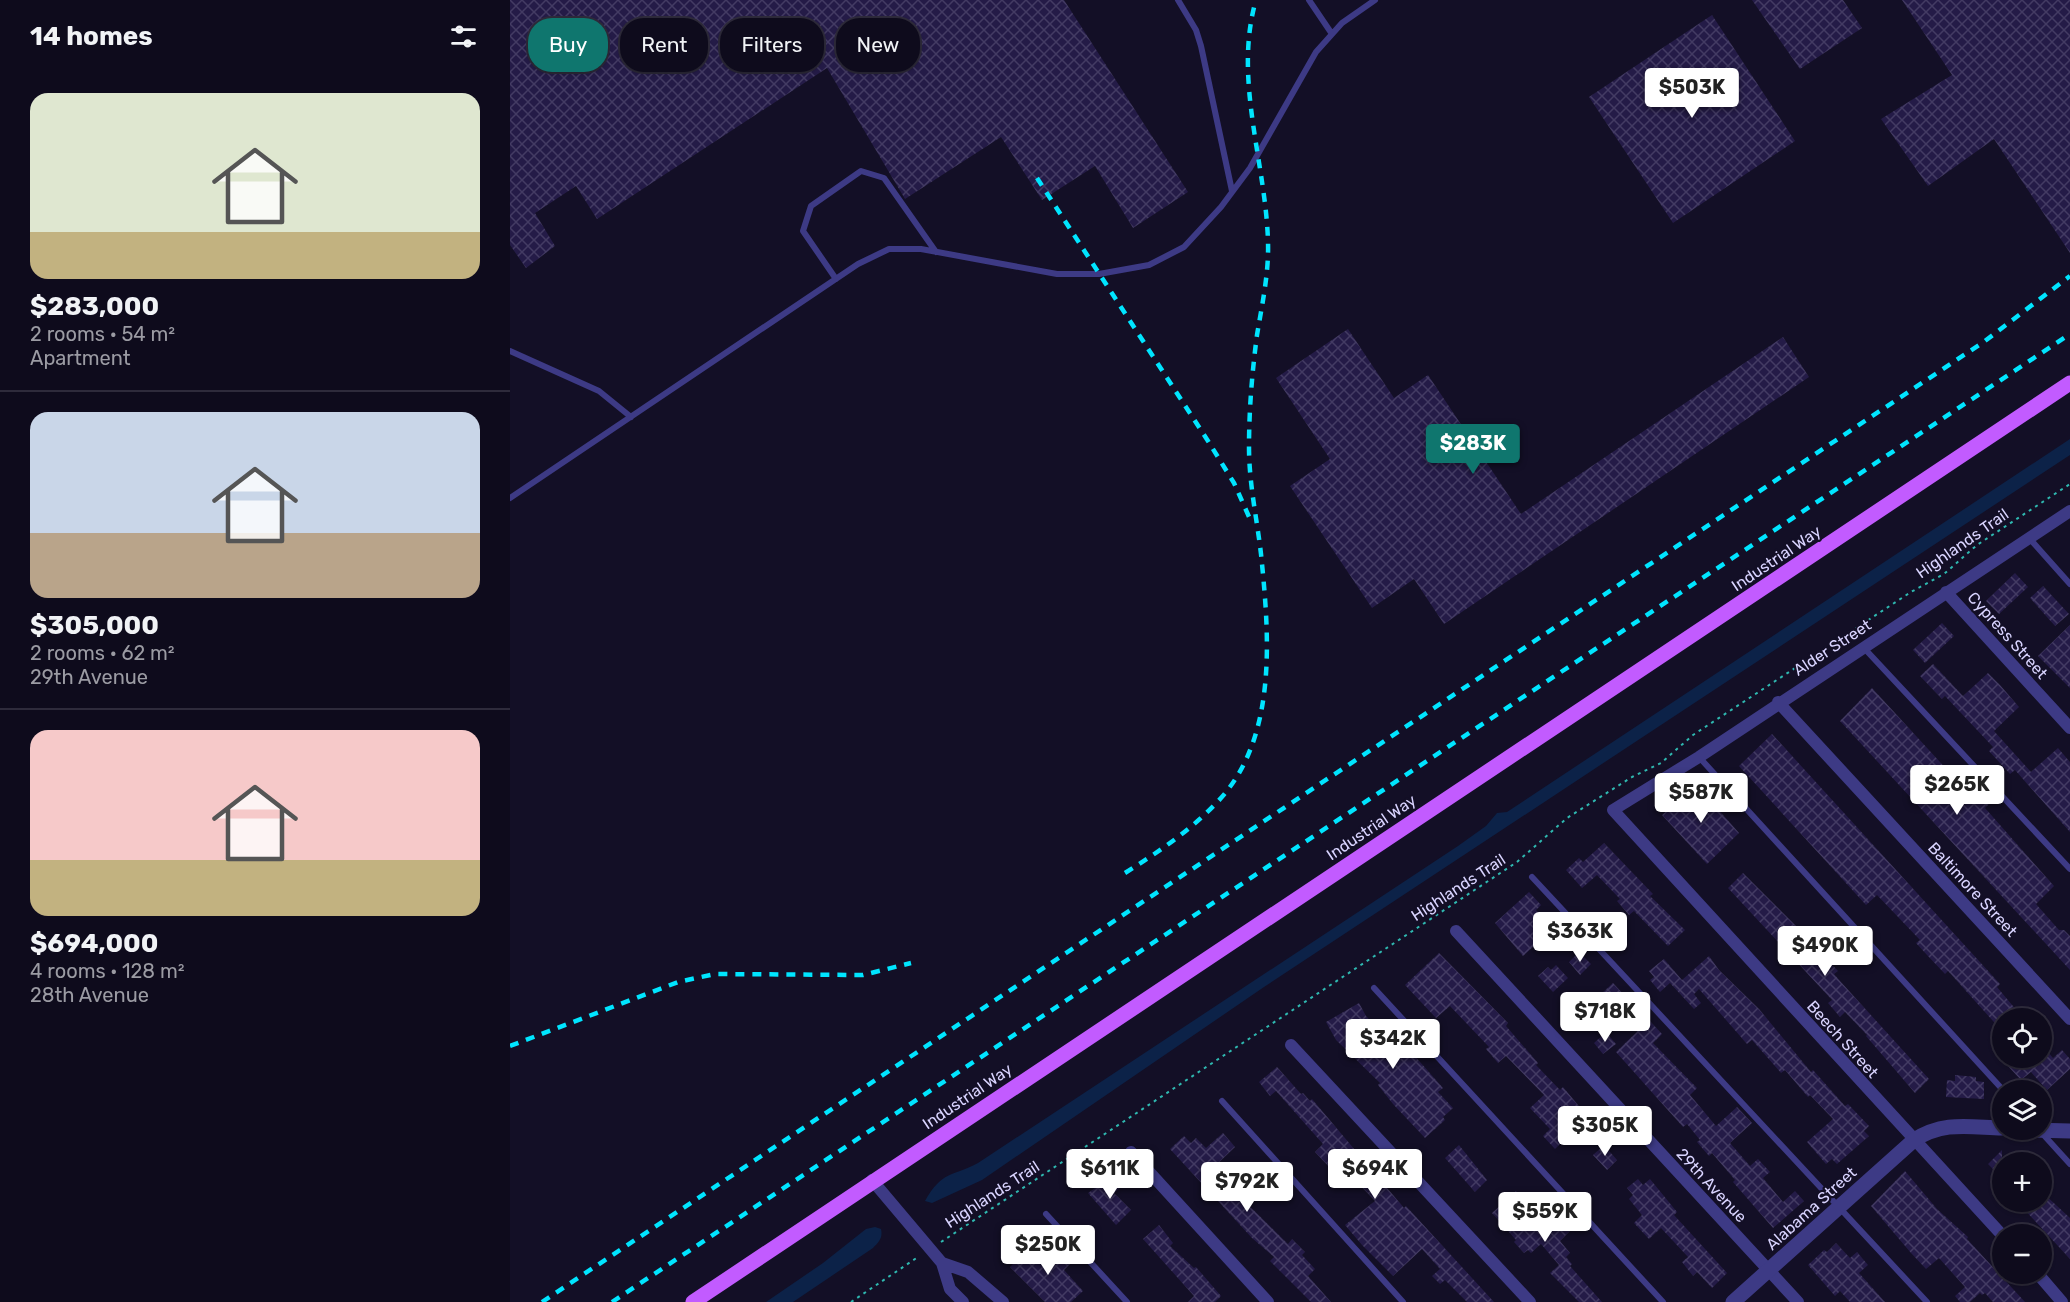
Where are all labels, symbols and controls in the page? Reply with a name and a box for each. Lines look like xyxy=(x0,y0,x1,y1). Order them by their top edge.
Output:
chip: Buy xyxy=(528,18,608,72)
chip: Rent xyxy=(620,18,708,72)
chip: Filters xyxy=(720,18,824,72)
chip: New xyxy=(836,18,920,72)
icon: filters xyxy=(447,20,480,53)
text: 14 homes xyxy=(30,21,153,52)
pin: $503K xyxy=(1650,68,1734,119)
text: $503K xyxy=(1659,75,1725,99)
icon: home xyxy=(201,132,309,240)
text: $283,000 xyxy=(30,291,159,322)
text: 2 rooms · 54 m² xyxy=(30,322,175,346)
text: Apartment xyxy=(30,346,131,370)
pin: $283K xyxy=(1431,424,1515,475)
text: $283K xyxy=(1440,431,1506,455)
icon: home xyxy=(201,451,309,559)
street label: Highlands Trail xyxy=(1912,504,2012,582)
street label: Industrial Way xyxy=(1728,521,1825,595)
street label: Cypress Street xyxy=(1964,588,2052,683)
text: $305,000 xyxy=(30,610,159,641)
street label: Alder Street xyxy=(1790,615,1875,680)
text: 2 rooms · 62 m² xyxy=(30,641,175,665)
text: 29th Avenue xyxy=(30,665,148,689)
pin: $265K xyxy=(1915,765,1999,816)
icon: home xyxy=(201,769,309,877)
text: $265K xyxy=(1924,772,1990,796)
pin: $587K xyxy=(1659,773,1743,824)
text: $587K xyxy=(1669,780,1733,804)
street label: Industrial Way xyxy=(1323,790,1420,864)
street label: Baltimore Street xyxy=(1924,838,2021,940)
street label: Highlands Trail xyxy=(1408,850,1509,925)
pin: $363K xyxy=(1538,912,1622,963)
text: $363K xyxy=(1547,919,1613,943)
pin: $490K xyxy=(1783,926,1867,977)
text: $694,000 xyxy=(30,928,158,959)
text: $490K xyxy=(1792,933,1858,957)
text: 4 rooms · 128 m² xyxy=(30,959,185,983)
text: 28th Avenue xyxy=(30,983,149,1007)
pin: $718K xyxy=(1563,992,1647,1043)
street label: Beech Street xyxy=(1803,997,1882,1082)
text: $718K xyxy=(1574,999,1636,1023)
map controls xyxy=(1992,1008,2052,1284)
button: locate xyxy=(1992,1008,2052,1068)
pin: $342K xyxy=(1351,1019,1435,1070)
text: $342K xyxy=(1360,1026,1426,1050)
street label: Industrial Way xyxy=(919,1059,1016,1133)
button: layers xyxy=(1992,1080,2052,1140)
pin: $305K xyxy=(1563,1106,1647,1157)
text: $305K xyxy=(1572,1113,1638,1137)
street label: 29th Avenue xyxy=(1672,1144,1751,1226)
pin: $611K xyxy=(1068,1149,1152,1200)
pin: $694K xyxy=(1333,1149,1417,1200)
button: + xyxy=(1992,1152,2052,1212)
text: $611K xyxy=(1080,1156,1140,1180)
text: $694K xyxy=(1342,1156,1408,1180)
street label: Highlands Trail xyxy=(942,1157,1043,1232)
pin: $792K xyxy=(1205,1162,1289,1213)
street label: Alabama Street xyxy=(1762,1163,1860,1254)
text: $792K xyxy=(1215,1169,1279,1193)
pin: $559K xyxy=(1503,1192,1587,1243)
text: $559K xyxy=(1512,1199,1578,1223)
button: − xyxy=(1992,1224,2052,1284)
pin: $250K xyxy=(1006,1225,1090,1276)
text: $250K xyxy=(1015,1232,1081,1256)

